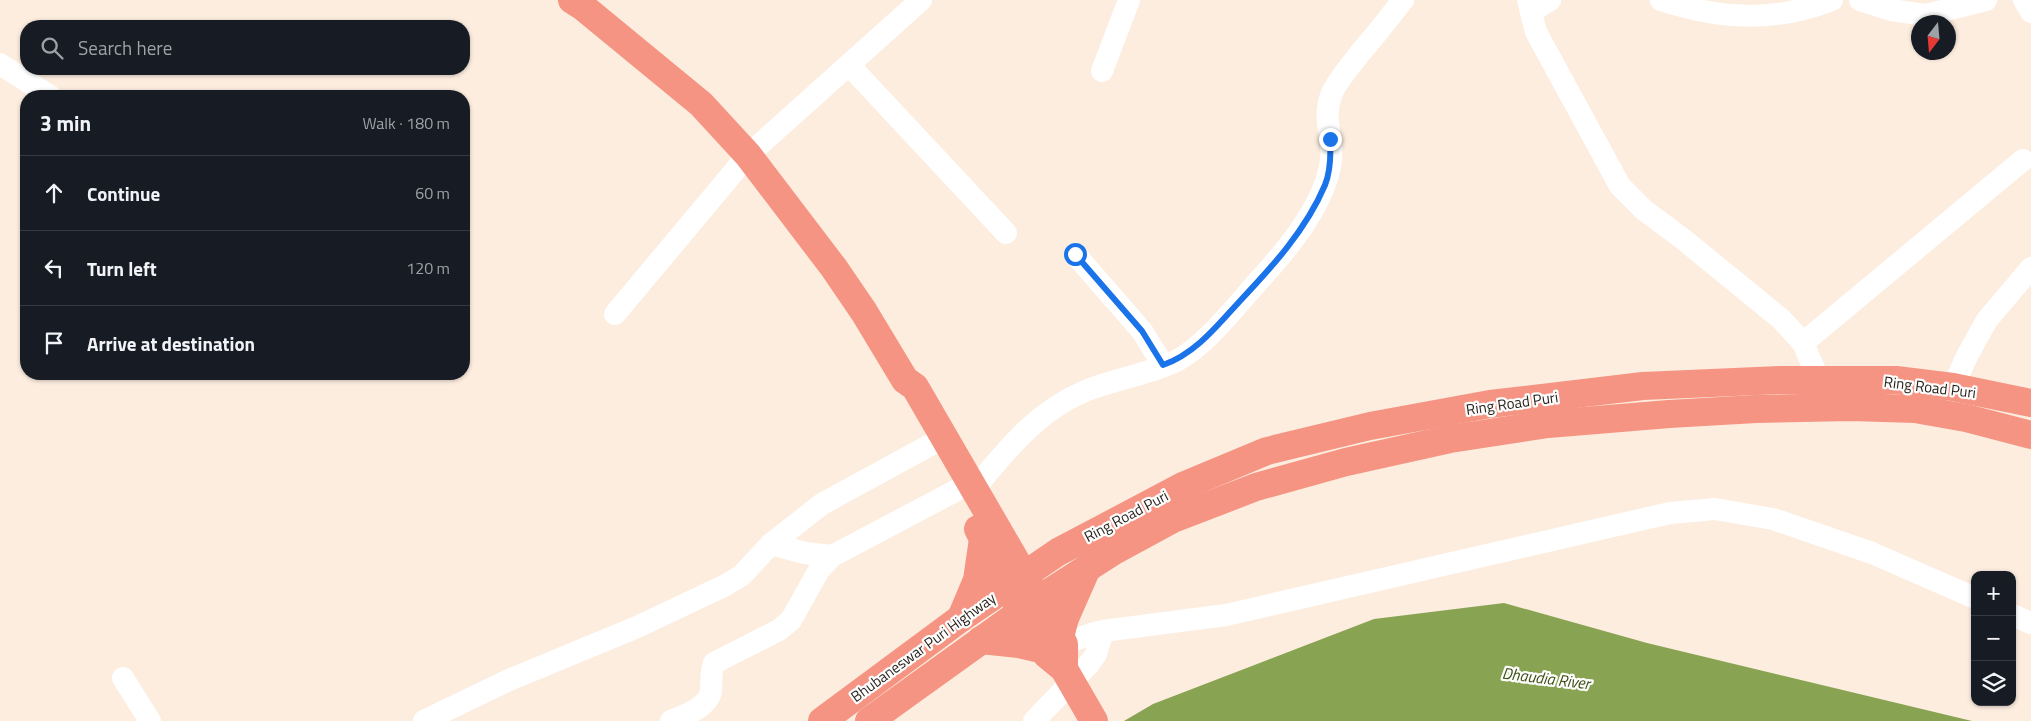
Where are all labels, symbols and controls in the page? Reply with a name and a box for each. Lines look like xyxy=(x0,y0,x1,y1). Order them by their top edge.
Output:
north arrow xyxy=(1911,15,1956,60)
search box xyxy=(20,20,470,75)
text: Search here xyxy=(78,33,172,62)
icon: search xyxy=(38,34,66,62)
text: 3 min xyxy=(40,107,91,139)
text: Walk · 180 m xyxy=(362,111,450,135)
route end xyxy=(1319,128,1342,151)
icon: ahead xyxy=(40,179,68,207)
text: Continue xyxy=(87,179,160,208)
text: 60 m xyxy=(415,181,450,205)
route start xyxy=(1064,243,1087,266)
icon: left xyxy=(40,254,68,282)
text: Turn left xyxy=(87,254,157,283)
text: 120 m xyxy=(406,256,450,280)
icon: arrive xyxy=(40,329,68,357)
text: Arrive at destination xyxy=(87,329,255,358)
street label: Ring Road Puri xyxy=(1883,370,1977,404)
street label: Ring Road Puri xyxy=(1464,385,1560,421)
street label: Ring Road Puri xyxy=(1080,484,1172,548)
map controls xyxy=(1971,571,2016,706)
button: + xyxy=(1971,571,2016,616)
street label: Bhubaneswar Puri Highway xyxy=(846,586,1000,708)
button: − xyxy=(1971,616,2016,661)
water label: Dhaudia River xyxy=(1501,661,1593,696)
button: layers xyxy=(1971,661,2016,706)

